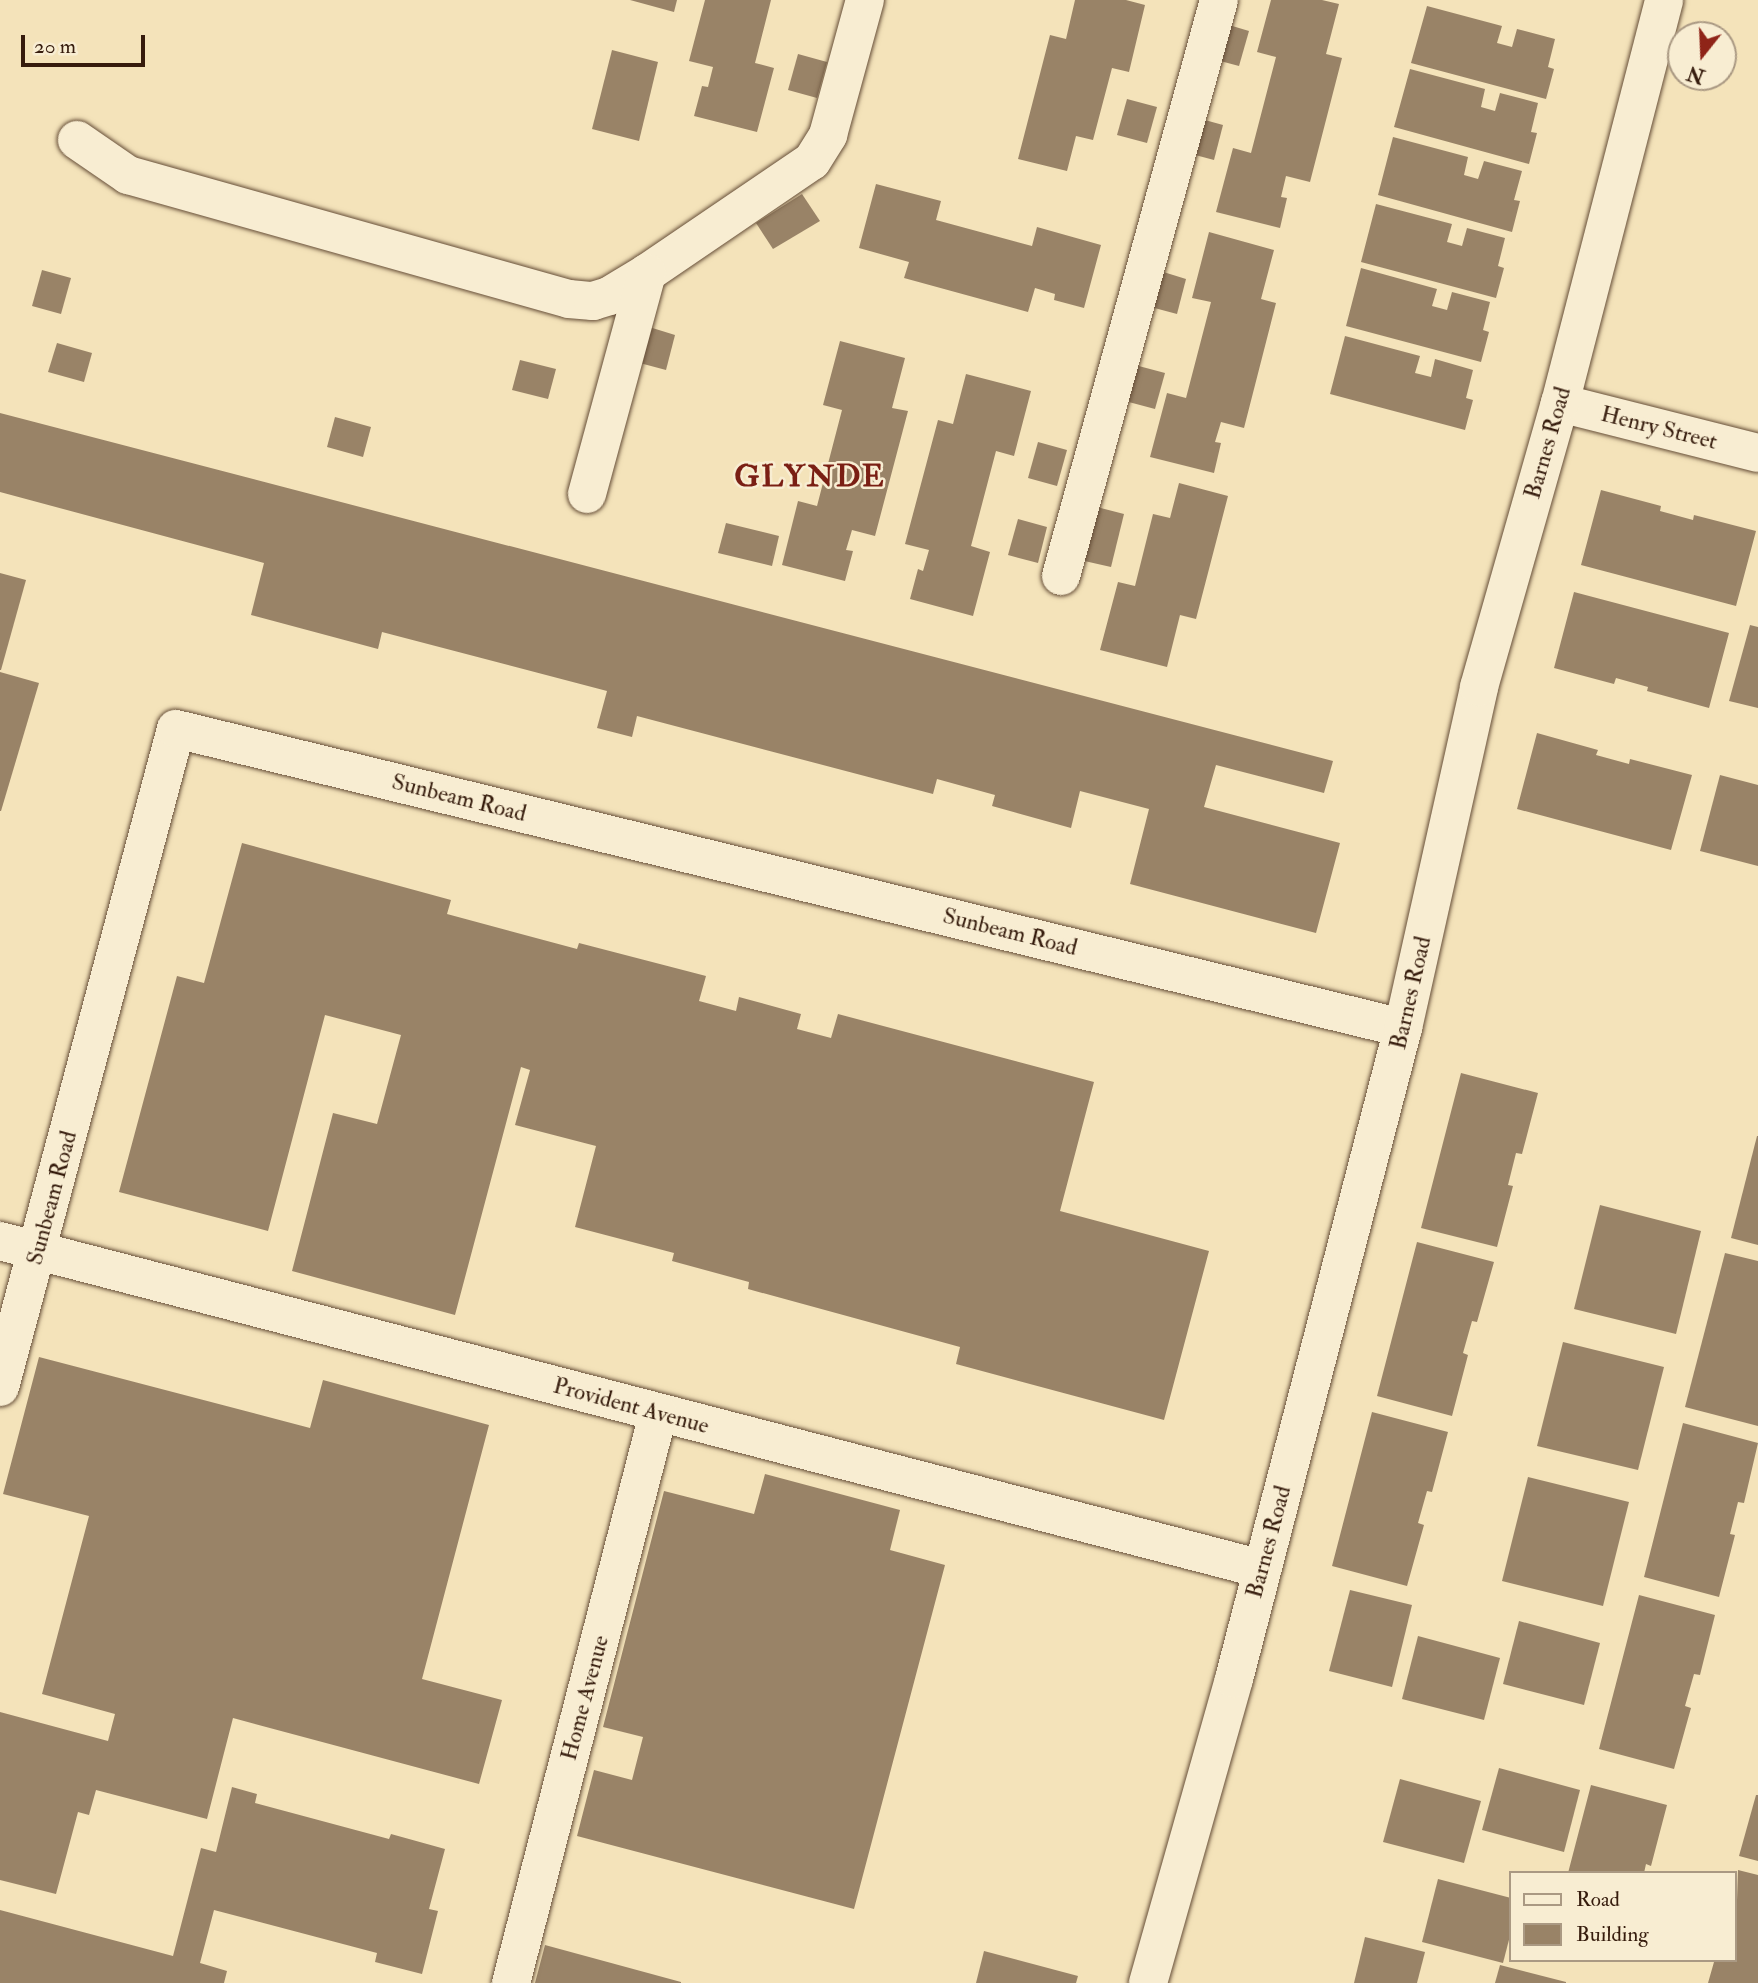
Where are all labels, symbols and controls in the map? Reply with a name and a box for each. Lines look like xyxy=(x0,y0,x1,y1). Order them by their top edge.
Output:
scale bar xyxy=(24,21,149,65)
north arrow xyxy=(1667,21,1737,91)
text: 20 m xyxy=(34,33,76,60)
text: N xyxy=(1684,60,1708,88)
street label: Barnes Road xyxy=(1519,384,1577,502)
street label: Henry Street xyxy=(1598,400,1720,456)
district label: GLYNDE xyxy=(735,459,885,495)
street label: Sunbeam Road xyxy=(389,768,529,828)
street label: Sunbeam Road xyxy=(940,902,1080,962)
street label: Barnes Road xyxy=(1385,934,1437,1052)
street label: Sunbeam Road xyxy=(21,1128,83,1268)
street label: Provident Avenue xyxy=(550,1372,712,1440)
street label: Barnes Road xyxy=(1241,1483,1297,1601)
street label: Home Avenue xyxy=(555,1632,615,1764)
legend xyxy=(1510,1871,1737,1962)
text: Road xyxy=(1576,1886,1620,1913)
text: Building xyxy=(1576,1921,1649,1948)

